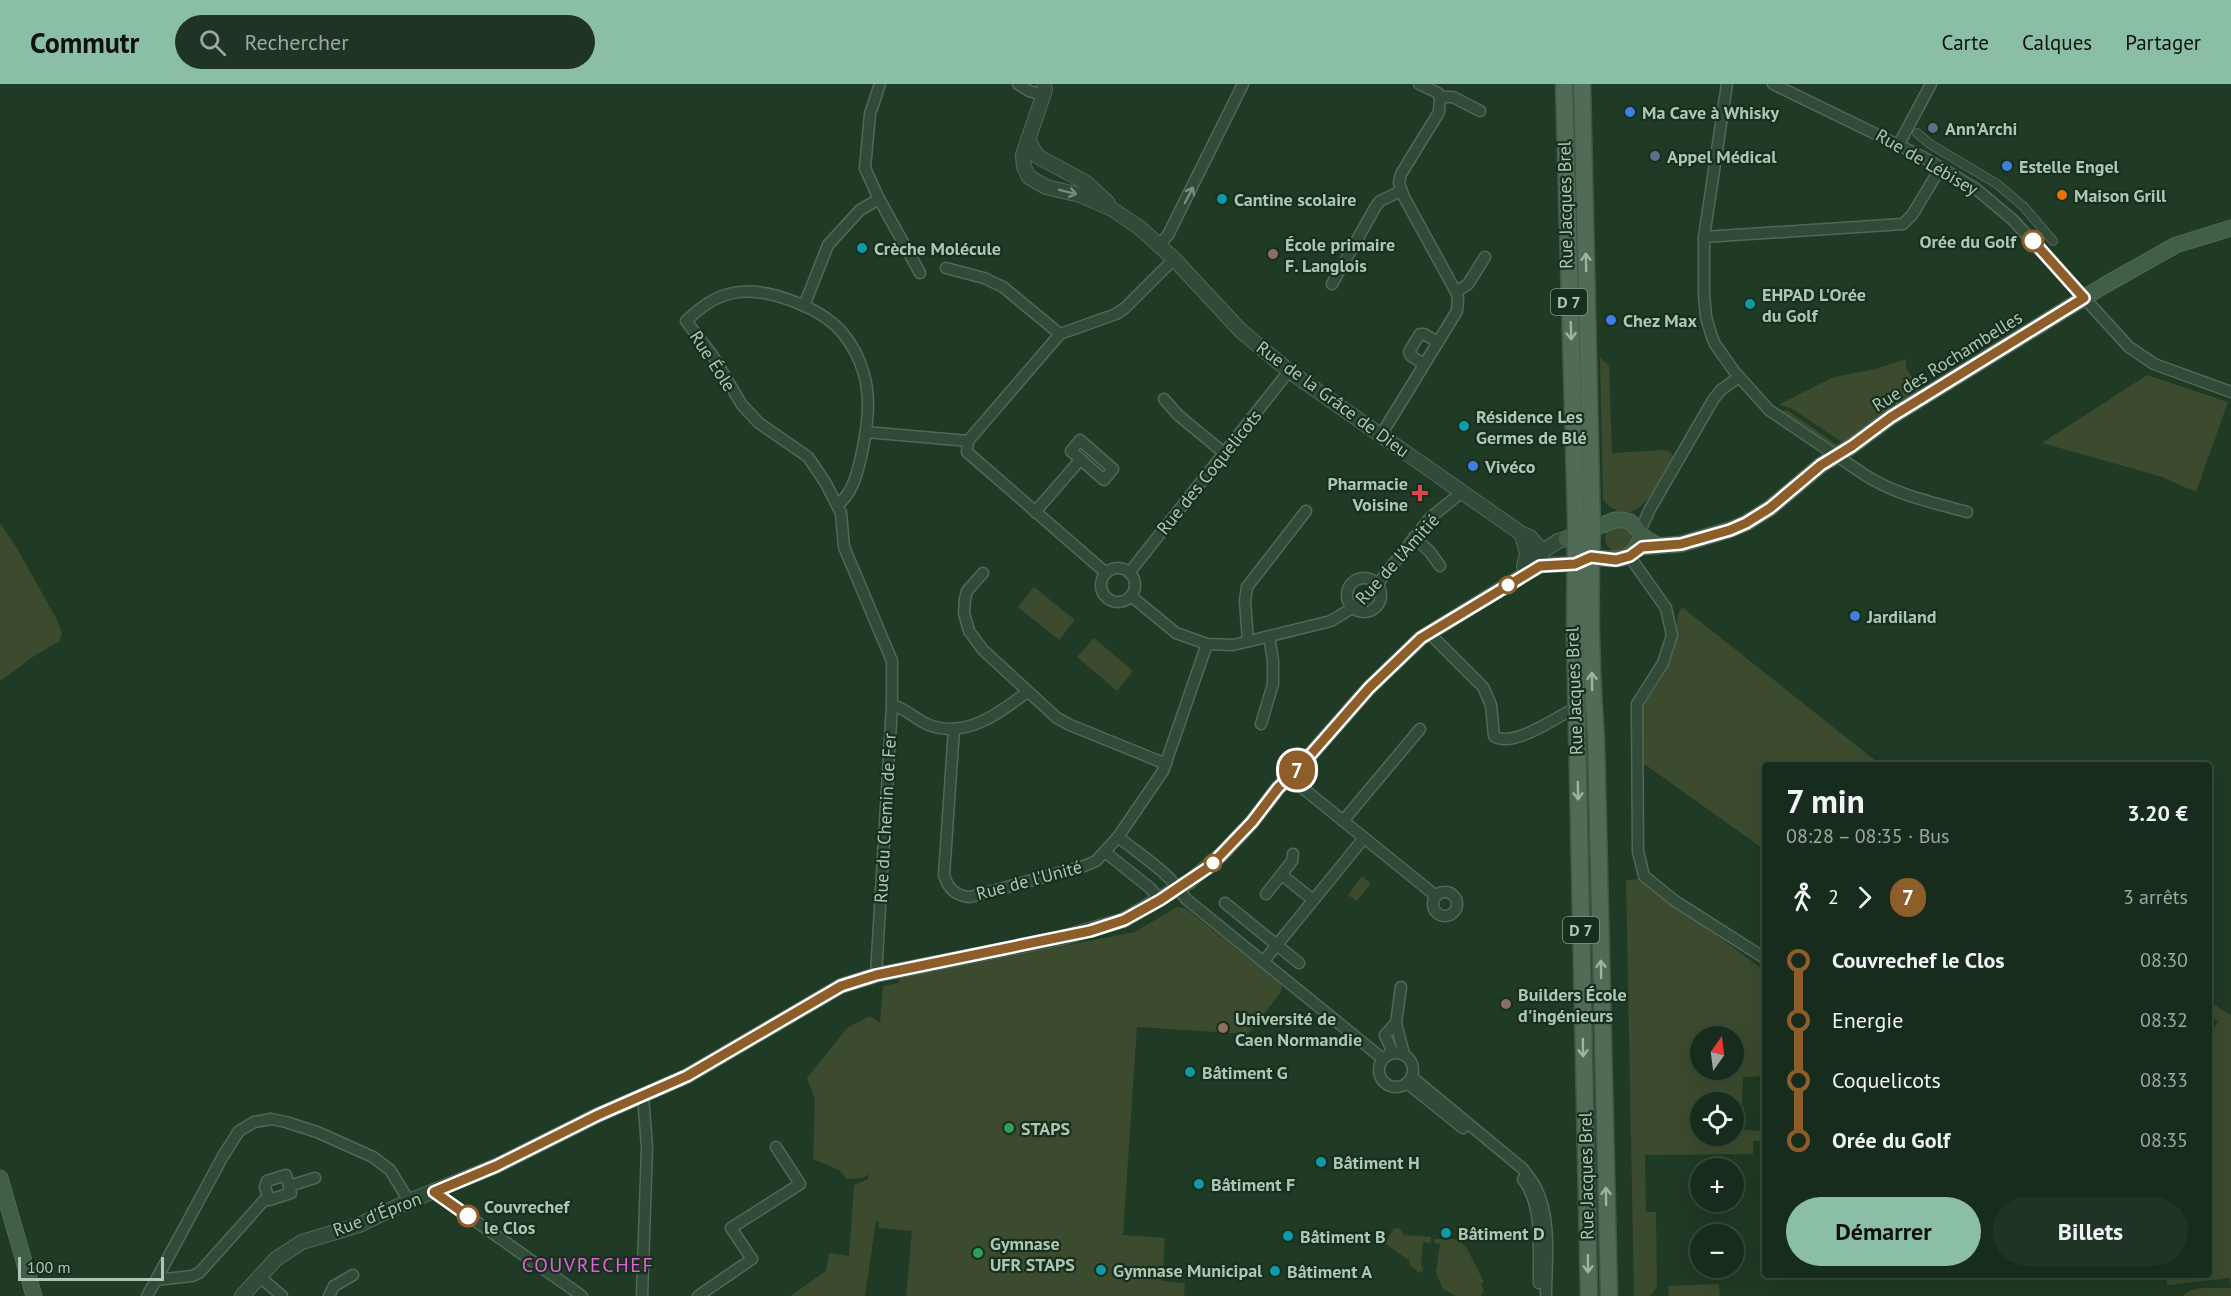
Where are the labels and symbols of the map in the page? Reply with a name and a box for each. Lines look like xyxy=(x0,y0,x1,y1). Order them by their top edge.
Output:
place label: Ma Cave à Whisky xyxy=(1642,101,1779,124)
marker: Ma Cave à Whisky xyxy=(1623,105,1637,119)
place label: Ann'Archi xyxy=(1945,117,2017,140)
marker: Ann'Archi xyxy=(1926,121,1940,135)
street label: Rue de Lébisey xyxy=(1872,123,1983,201)
street label: Rue Jacques Brel xyxy=(1552,140,1578,269)
place label: Appel Médical xyxy=(1667,145,1777,168)
marker: Appel Médical xyxy=(1648,149,1662,163)
place label: Estelle Engel xyxy=(2019,155,2120,178)
marker: Estelle Engel xyxy=(2000,159,2014,173)
place label: Maison Grill xyxy=(2074,184,2167,207)
one-way arrow xyxy=(1058,186,1077,198)
one-way arrow xyxy=(1183,186,1195,204)
place label: Cantine scolaire xyxy=(1234,188,1357,211)
marker: Maison Grill xyxy=(2055,188,2069,202)
marker: Cantine scolaire xyxy=(1215,192,1229,206)
place label: Orée du Golf xyxy=(1919,230,2017,253)
marker: Orée du Golf xyxy=(2022,230,2044,252)
place label: École primaire F. Langlois xyxy=(1285,233,1395,277)
place label: Crèche Molécule xyxy=(874,237,1001,260)
marker: Crèche Molécule xyxy=(855,241,869,255)
marker: École primaire F. Langlois xyxy=(1266,247,1280,261)
one-way arrow xyxy=(1580,252,1592,272)
place label: EHPAD L'Orée du Golf xyxy=(1762,283,1866,327)
road number: D 7 xyxy=(1551,289,1587,315)
marker: EHPAD L'Orée du Golf xyxy=(1743,297,1757,311)
street label: Rue des Rochambelles xyxy=(1868,306,2026,416)
place label: Chez Max xyxy=(1623,309,1698,332)
marker: Chez Max xyxy=(1604,313,1618,327)
one-way arrow xyxy=(1565,321,1576,341)
street label: Rue Éole xyxy=(685,326,741,396)
street label: Rue de la Grâce de Dieu xyxy=(1252,336,1414,462)
street label: Rue des Coquelicots xyxy=(1152,405,1266,539)
place label: Résidence Les Germes de Blé xyxy=(1476,405,1587,449)
marker: Résidence Les Germes de Blé xyxy=(1457,419,1471,433)
place label: Vivéco xyxy=(1484,455,1536,478)
marker: Vivéco xyxy=(1466,459,1480,473)
place label: Pharmacie Voisine xyxy=(1327,472,1408,516)
marker: Pharmacie Voisine xyxy=(1413,486,1427,500)
street label: Rue de l'Amitié xyxy=(1350,509,1444,609)
unlabelled marker xyxy=(1499,576,1517,594)
place label: Jardiland xyxy=(1866,605,1937,628)
marker: Jardiland xyxy=(1848,609,1862,623)
street label: Rue Jacques Brel xyxy=(1560,626,1588,755)
one-way arrow xyxy=(1587,672,1598,692)
street label: Rue du Chemin de Fer xyxy=(869,733,901,903)
line badge: 7 xyxy=(1278,750,1316,790)
one-way arrow xyxy=(1572,780,1584,800)
unlabelled marker xyxy=(1204,854,1222,872)
street label: Rue de l'Unité xyxy=(974,855,1084,905)
road number: D 7 xyxy=(1563,917,1599,943)
one-way arrow xyxy=(1595,959,1606,979)
place label: Builders École d'ingénieurs xyxy=(1518,983,1627,1027)
marker: Builders École d'ingénieurs xyxy=(1499,997,1513,1011)
place label: Université de Caen Normandie xyxy=(1235,1007,1362,1051)
marker: Université de Caen Normandie xyxy=(1216,1021,1230,1035)
north arrow xyxy=(1690,1026,1744,1080)
one-way arrow xyxy=(1577,1038,1589,1058)
place label: Bâtiment G xyxy=(1202,1061,1288,1084)
marker: Bâtiment G xyxy=(1183,1065,1197,1079)
street label: Rue Jacques Brel xyxy=(1573,1111,1599,1240)
place label: STAPS xyxy=(1021,1117,1070,1140)
marker: STAPS xyxy=(1002,1121,1016,1135)
place label: Bâtiment H xyxy=(1333,1151,1420,1174)
marker: Bâtiment H xyxy=(1314,1155,1328,1169)
place label: Bâtiment F xyxy=(1211,1173,1295,1196)
marker: Bâtiment F xyxy=(1192,1177,1206,1191)
one-way arrow xyxy=(1601,1186,1612,1206)
street label: Rue d'Épron xyxy=(330,1187,424,1241)
place label: Couvrechef le Clos xyxy=(484,1195,570,1239)
marker: Couvrechef le Clos xyxy=(457,1205,479,1227)
place label: Bâtiment D xyxy=(1458,1222,1545,1245)
place label: Bâtiment B xyxy=(1300,1225,1386,1248)
marker: Bâtiment D xyxy=(1439,1226,1453,1240)
marker: Bâtiment B xyxy=(1281,1229,1295,1243)
place label: Gymnase UFR STAPS xyxy=(990,1232,1075,1276)
marker: Gymnase UFR STAPS xyxy=(971,1246,985,1260)
district label: COUVRECHEF xyxy=(522,1252,654,1278)
scale bar xyxy=(18,1254,164,1282)
one-way arrow xyxy=(1582,1254,1594,1274)
place label: Gymnase Municipal xyxy=(1113,1259,1263,1282)
place label: Bâtiment A xyxy=(1287,1260,1372,1283)
marker: Gymnase Municipal xyxy=(1094,1263,1108,1277)
marker: Bâtiment A xyxy=(1268,1264,1282,1278)

